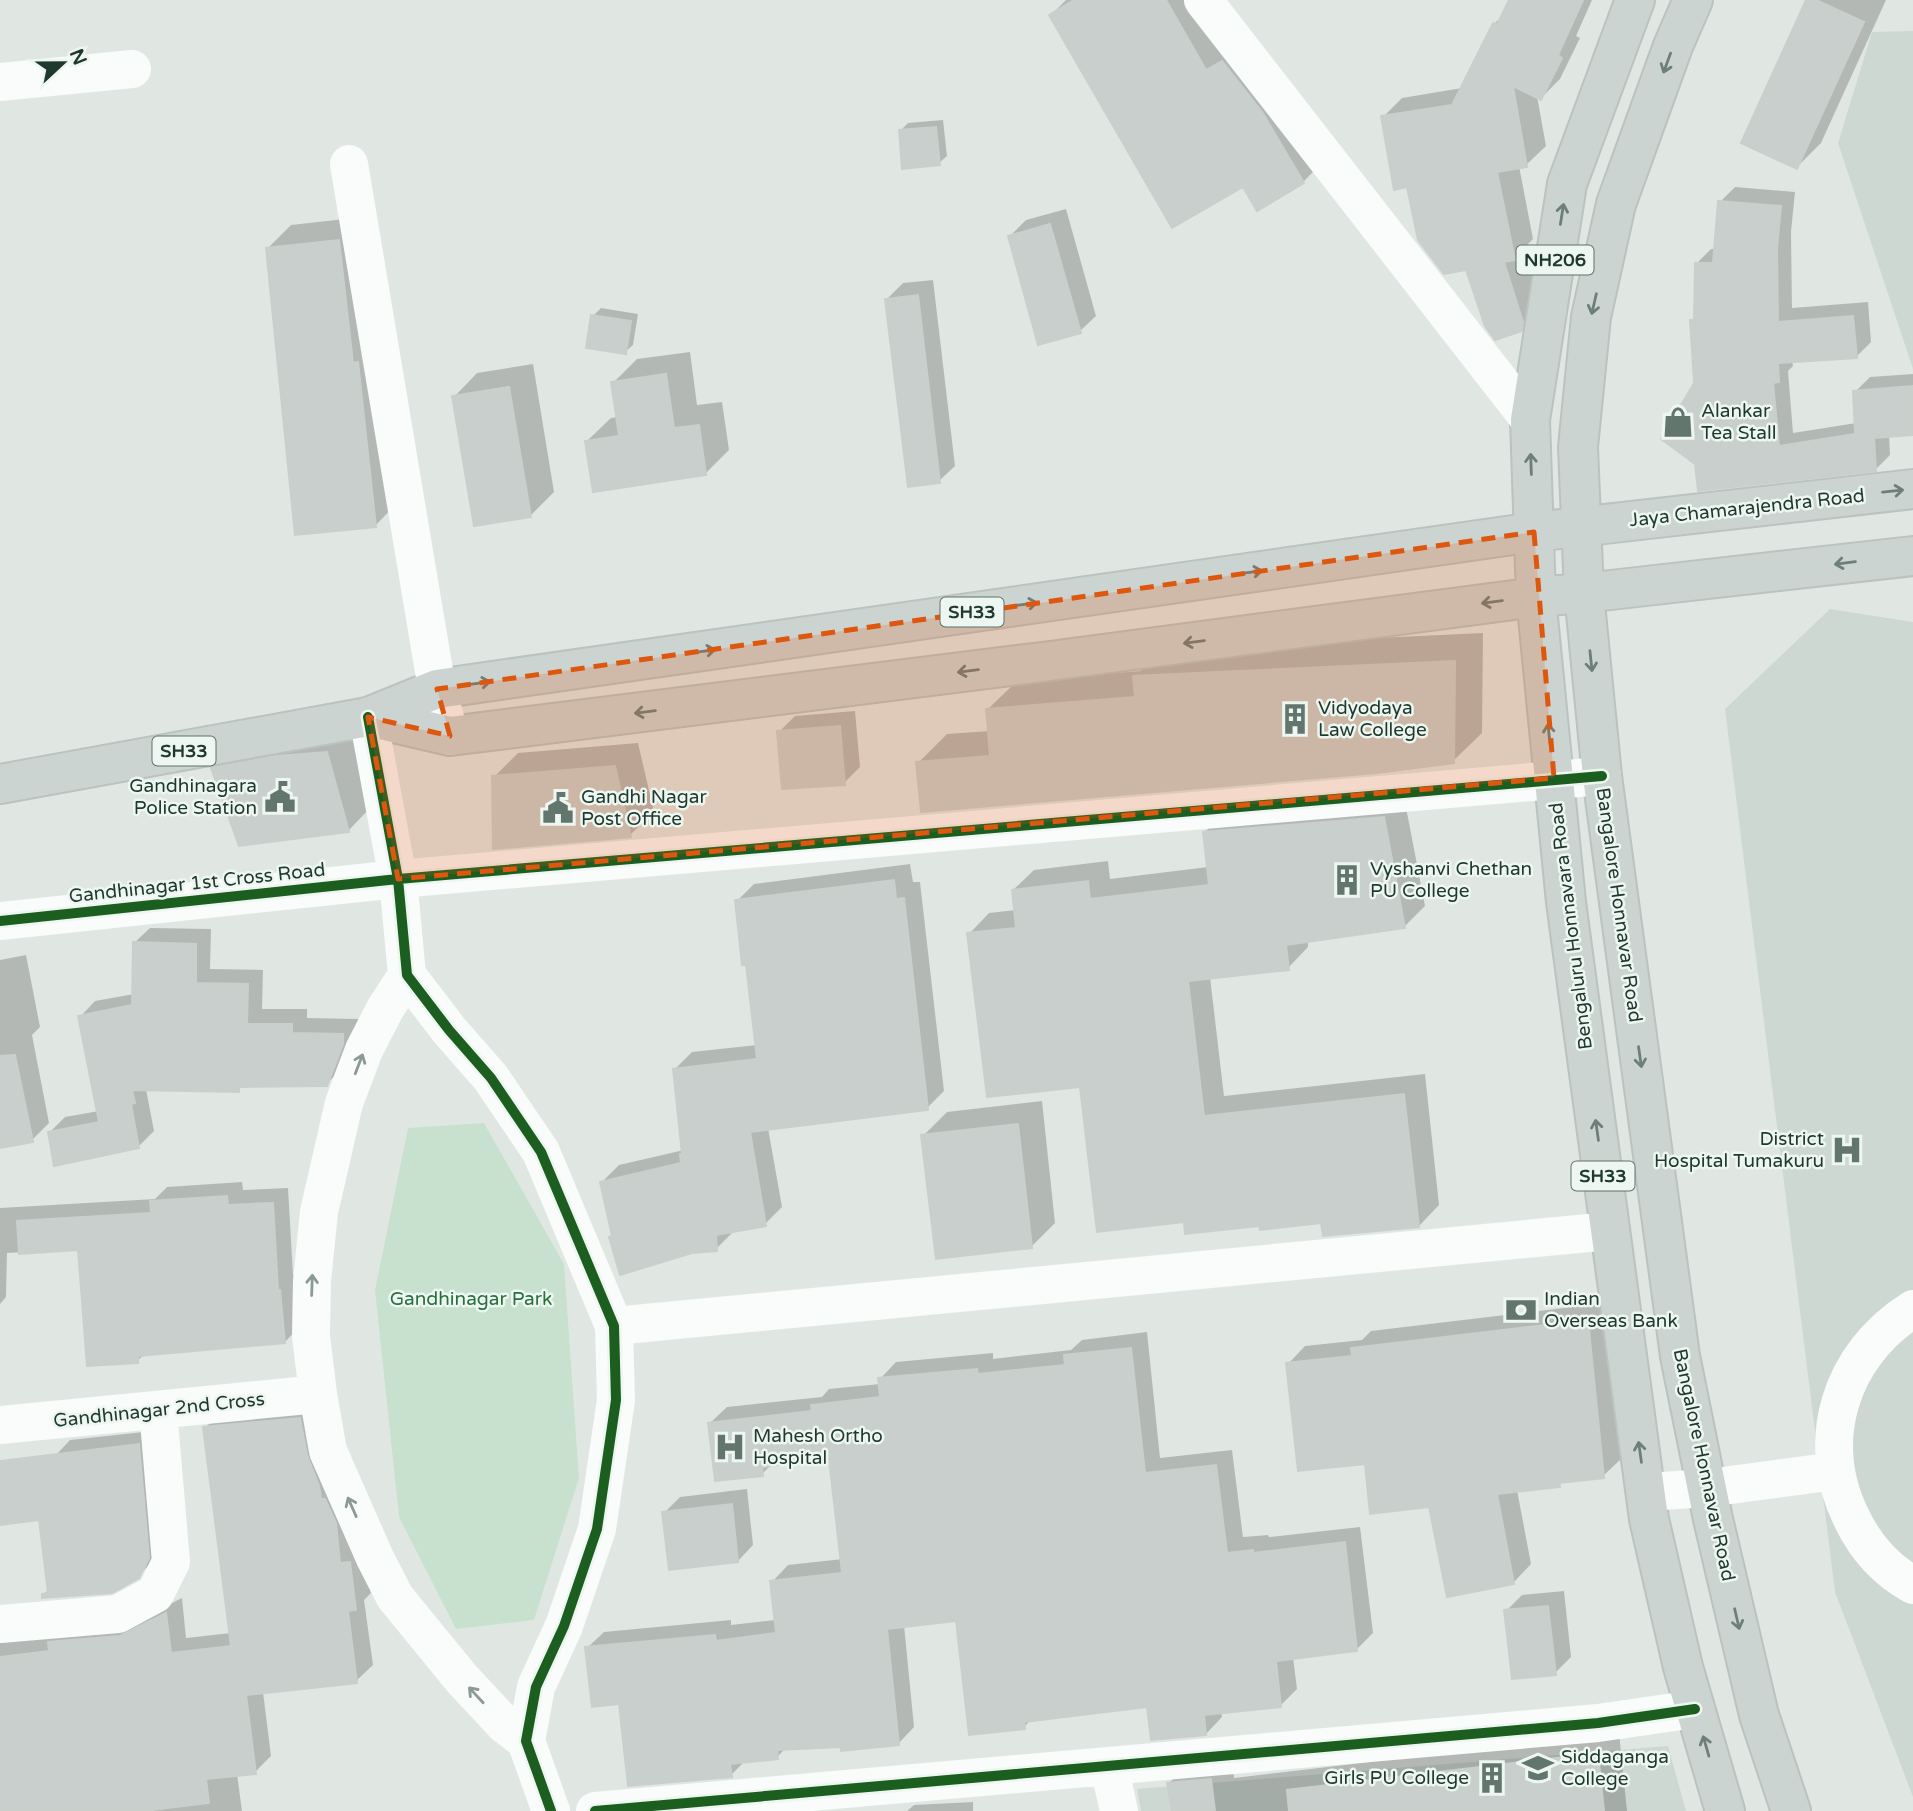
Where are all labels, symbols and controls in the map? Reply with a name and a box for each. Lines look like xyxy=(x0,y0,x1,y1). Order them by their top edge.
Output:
north arrow xyxy=(28,28,98,98)
text: N xyxy=(65,46,91,68)
one-way arrow xyxy=(1660,52,1672,74)
one-way arrow xyxy=(1556,203,1569,226)
road number: NH206 xyxy=(1516,246,1594,274)
one-way arrow xyxy=(1587,292,1600,315)
place label: Alankar Tea Stall xyxy=(1701,400,1776,444)
shop icon: Alankar Tea Stall xyxy=(1661,405,1695,439)
one-way arrow xyxy=(1525,452,1538,475)
street label: Jaya Chamarajendra Road xyxy=(1628,485,1866,531)
one-way arrow xyxy=(1881,485,1904,498)
one-way arrow xyxy=(1834,557,1857,570)
one-way arrow xyxy=(1240,565,1263,578)
one-way arrow xyxy=(1481,596,1504,609)
road number: SH33 xyxy=(940,598,1004,626)
one-way arrow xyxy=(1015,598,1038,611)
one-way arrow xyxy=(1183,636,1205,649)
one-way arrow xyxy=(693,644,716,657)
one-way arrow xyxy=(1585,649,1598,672)
one-way arrow xyxy=(957,665,980,678)
one-way arrow xyxy=(468,676,491,689)
place label: Vidyodaya Law College xyxy=(1318,697,1427,741)
building icon: Vidyodaya Law College xyxy=(1278,702,1312,736)
one-way arrow xyxy=(634,705,657,718)
one-way arrow xyxy=(1543,723,1556,745)
road number: SH33 xyxy=(152,736,216,766)
place label: Gandhinagara Police Station xyxy=(129,775,257,819)
public building icon: Gandhinagara Police Station xyxy=(263,780,297,814)
place label: Gandhi Nagar Post Office xyxy=(581,786,707,830)
street label: Bangalore Honnavar Road xyxy=(1592,786,1646,1024)
public building icon: Gandhi Nagar Post Office xyxy=(541,791,575,825)
street label: Bengaluru Honnavara Road xyxy=(1545,801,1597,1051)
place label: Vyshanvi Chethan PU College xyxy=(1370,858,1532,902)
street label: Gandhinagar 1st Cross Road xyxy=(68,859,326,907)
building icon: Vyshanvi Chethan PU College xyxy=(1330,863,1364,897)
one-way arrow xyxy=(1634,1045,1647,1068)
one-way arrow xyxy=(353,1053,366,1075)
one-way arrow xyxy=(1590,1119,1603,1142)
place label: District Hospital Tumakuru xyxy=(1654,1128,1824,1172)
hospital icon: District Hospital Tumakuru xyxy=(1830,1133,1864,1167)
road number: SH33 xyxy=(1572,1162,1634,1190)
one-way arrow xyxy=(305,1274,319,1297)
park label: Gandhinagar Park xyxy=(390,1288,552,1310)
place label: Indian Overseas Bank xyxy=(1544,1288,1678,1332)
bank icon: Indian Overseas Bank xyxy=(1504,1293,1538,1327)
street label: Bangalore Honnavar Road xyxy=(1669,1347,1739,1583)
street label: Gandhinagar 2nd Cross xyxy=(52,1388,266,1432)
place label: Mahesh Ortho Hospital xyxy=(753,1425,883,1469)
hospital icon: Mahesh Ortho Hospital xyxy=(713,1430,747,1464)
one-way arrow xyxy=(1633,1441,1646,1464)
one-way arrow xyxy=(345,1496,358,1518)
one-way arrow xyxy=(1731,1607,1744,1630)
one-way arrow xyxy=(468,1687,485,1704)
one-way arrow xyxy=(1698,1735,1711,1757)
place label: Siddaganga College xyxy=(1561,1746,1669,1790)
school or university icon: Siddaganga College xyxy=(1521,1751,1555,1785)
building icon: Girls PU College xyxy=(1475,1761,1509,1795)
place label: Girls PU College xyxy=(1324,1767,1469,1789)

